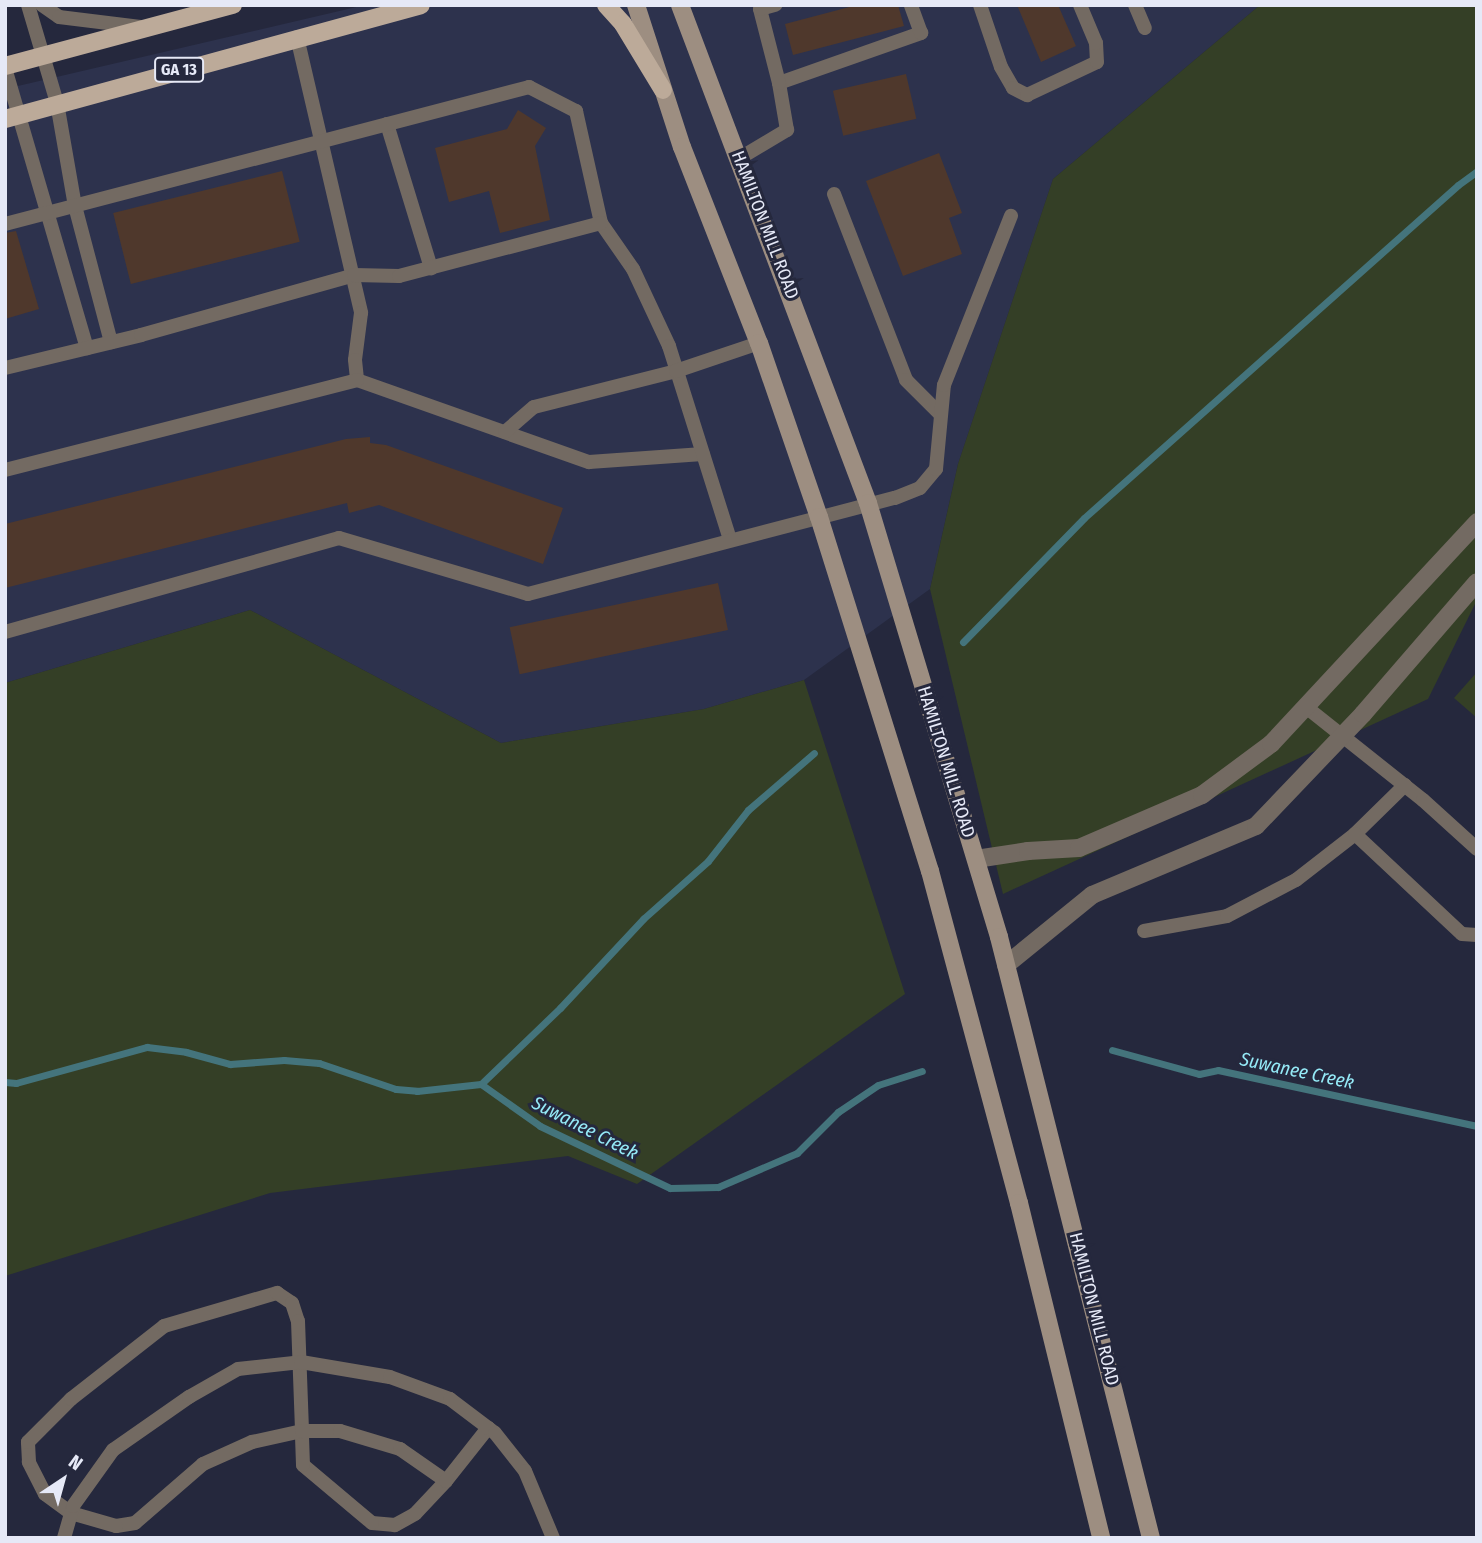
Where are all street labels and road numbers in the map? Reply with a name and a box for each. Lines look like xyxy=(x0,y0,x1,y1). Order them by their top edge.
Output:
road number: GA 13 xyxy=(153,58,205,82)
street label: HAMILTON MILL ROAD xyxy=(727,148,803,302)
street label: HAMILTON MILL ROAD xyxy=(913,684,979,840)
street label: HAMILTON MILL ROAD xyxy=(1065,1230,1123,1388)

